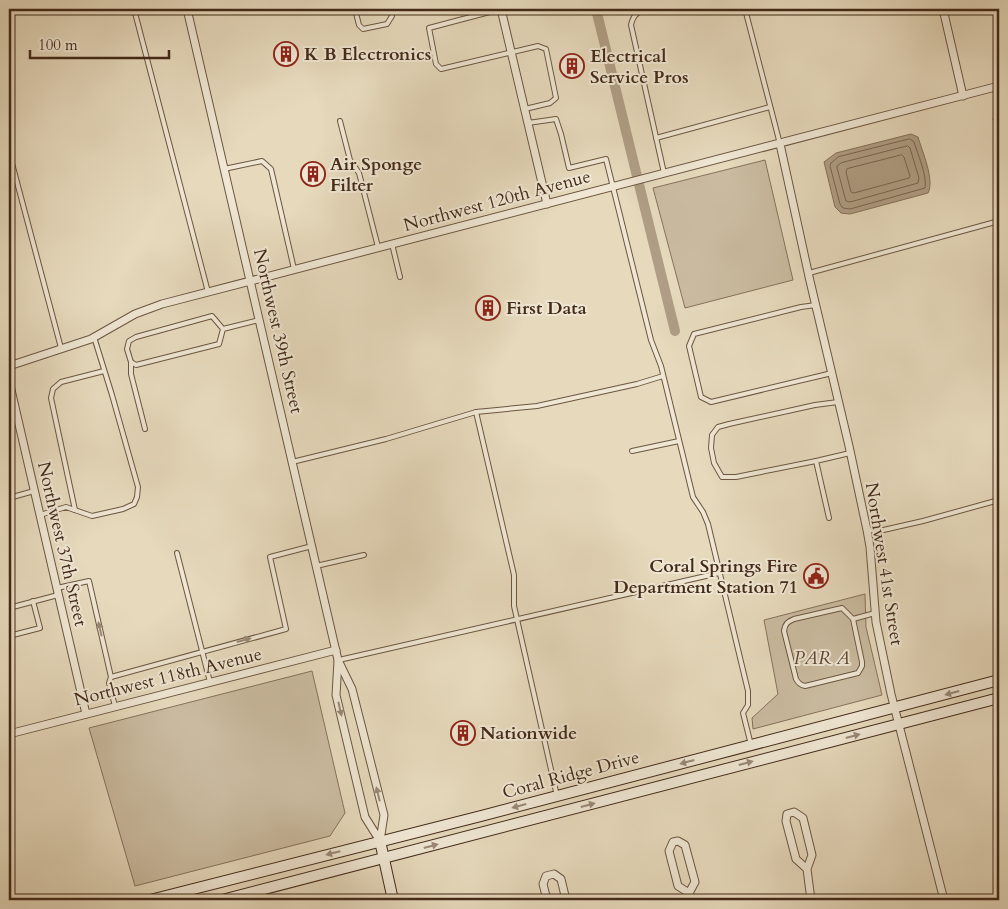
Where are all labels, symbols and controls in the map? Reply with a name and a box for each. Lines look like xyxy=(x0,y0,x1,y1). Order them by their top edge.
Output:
scale bar xyxy=(30,28,169,60)
text: 100 m xyxy=(38,35,78,55)
building icon: K B Electronics xyxy=(273,41,299,67)
place label: K B Electronics xyxy=(304,42,431,67)
place label: Electrical Service Pros xyxy=(590,44,689,90)
building icon: Electrical Service Pros xyxy=(559,53,585,79)
place label: Air Sponge Filter xyxy=(330,152,422,198)
building icon: Air Sponge Filter xyxy=(300,161,326,187)
street label: Northwest 120th Avenue xyxy=(401,164,593,238)
street label: Northwest 39th Street xyxy=(247,246,309,416)
building icon: First Data xyxy=(475,295,501,321)
place label: First Data xyxy=(506,296,587,321)
street label: Northwest 37th Street xyxy=(31,459,93,629)
street label: Northwest 41st Street xyxy=(859,481,909,648)
place label: Coral Springs Fire Department Station 71 xyxy=(613,554,798,600)
public building icon: Coral Springs Fire Department Station 71 xyxy=(803,563,829,589)
one-way arrow xyxy=(96,622,104,637)
one-way arrow xyxy=(237,636,252,644)
street label: Northwest 118th Avenue xyxy=(71,642,265,712)
park label: PAR A xyxy=(794,646,850,671)
one-way arrow xyxy=(945,689,960,697)
one-way arrow xyxy=(336,701,344,716)
building icon: Nationwide xyxy=(450,720,476,746)
place label: Nationwide xyxy=(480,721,577,746)
one-way arrow xyxy=(846,731,861,739)
street label: Coral Ridge Drive xyxy=(500,745,642,805)
one-way arrow xyxy=(679,758,694,766)
one-way arrow xyxy=(738,759,753,767)
one-way arrow xyxy=(374,786,382,801)
one-way arrow xyxy=(581,800,596,808)
one-way arrow xyxy=(512,802,527,810)
one-way arrow xyxy=(424,842,439,850)
one-way arrow xyxy=(325,850,340,858)

